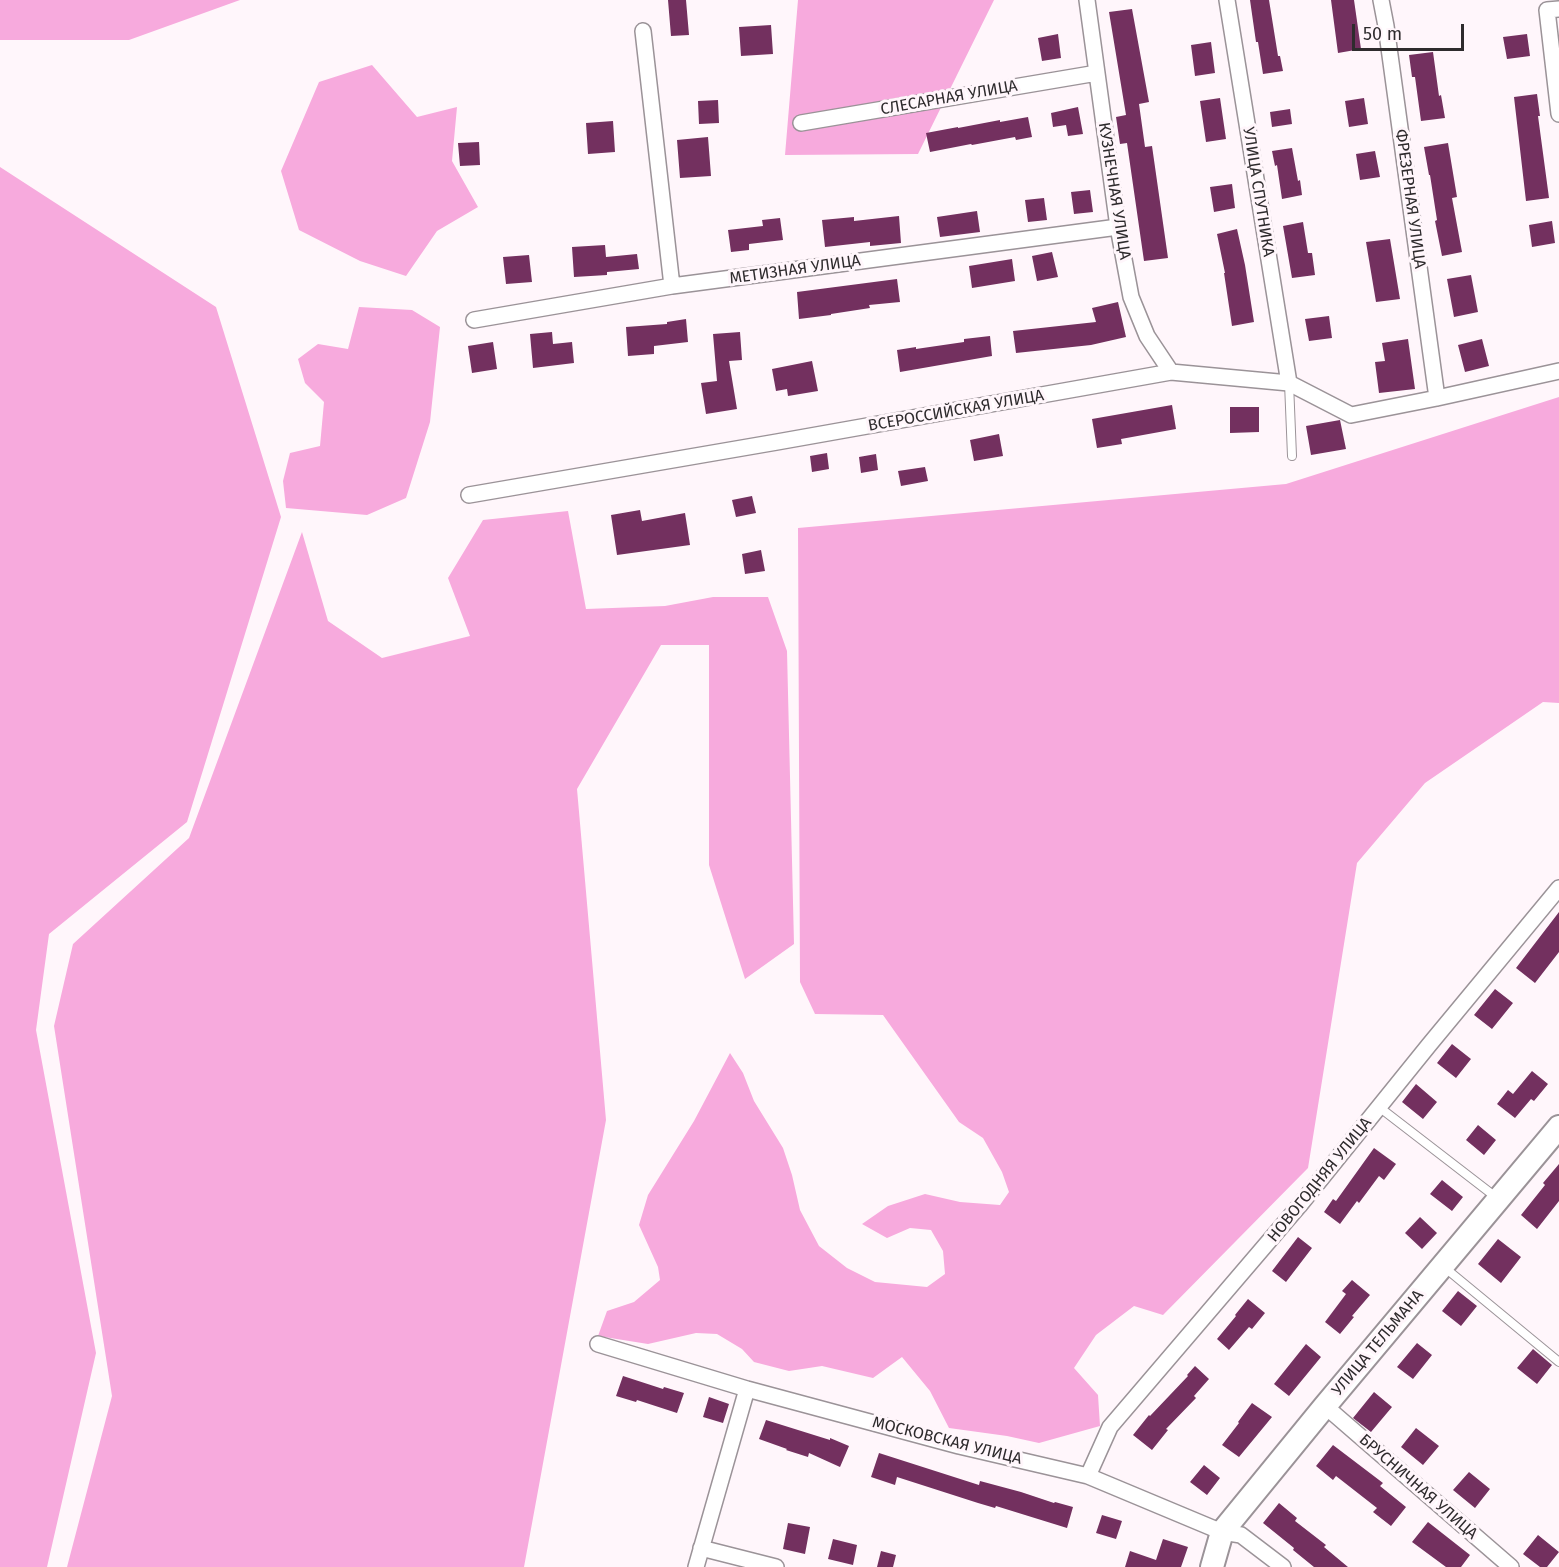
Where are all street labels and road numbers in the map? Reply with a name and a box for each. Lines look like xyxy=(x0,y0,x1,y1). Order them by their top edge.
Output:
street label: СЛЕСАРНАЯ УЛИЦА xyxy=(879,76,1019,120)
street label: КУЗНЕЧНАЯ УЛИЦА xyxy=(1094,121,1134,261)
street label: УЛИЦА СПУТНИКА xyxy=(1238,126,1278,258)
street label: ФРЕЗЕРНАЯ УЛИЦА xyxy=(1391,128,1429,270)
street label: МЕТИЗНАЯ УЛИЦА xyxy=(728,251,862,289)
street label: ВСЕРОССИЙСКАЯ УЛИЦА xyxy=(867,386,1045,436)
street label: НОВОГОДНЯЯ УЛИЦА xyxy=(1264,1114,1376,1246)
street label: УЛИЦА ТЕЛЬМАНА xyxy=(1328,1286,1428,1400)
street label: МОСКОВСКАЯ УЛИЦА xyxy=(870,1413,1024,1469)
street label: БРУСНИЧНАЯ УЛИЦА xyxy=(1355,1430,1481,1544)

